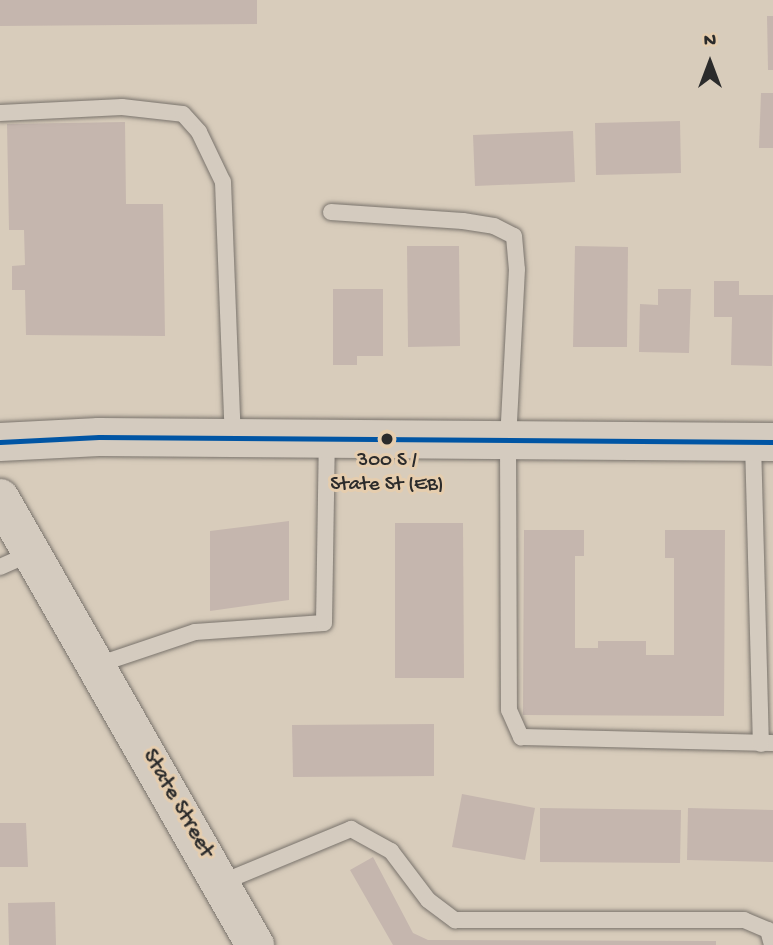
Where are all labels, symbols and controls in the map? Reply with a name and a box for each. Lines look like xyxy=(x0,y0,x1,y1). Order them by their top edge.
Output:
north arrow xyxy=(675,28,745,98)
text: N xyxy=(704,30,716,53)
marker: 300 S / State St (EB) xyxy=(380,432,394,446)
place label: 300 S / State St (EB) xyxy=(330,449,444,499)
street label: State Street xyxy=(135,745,219,863)

